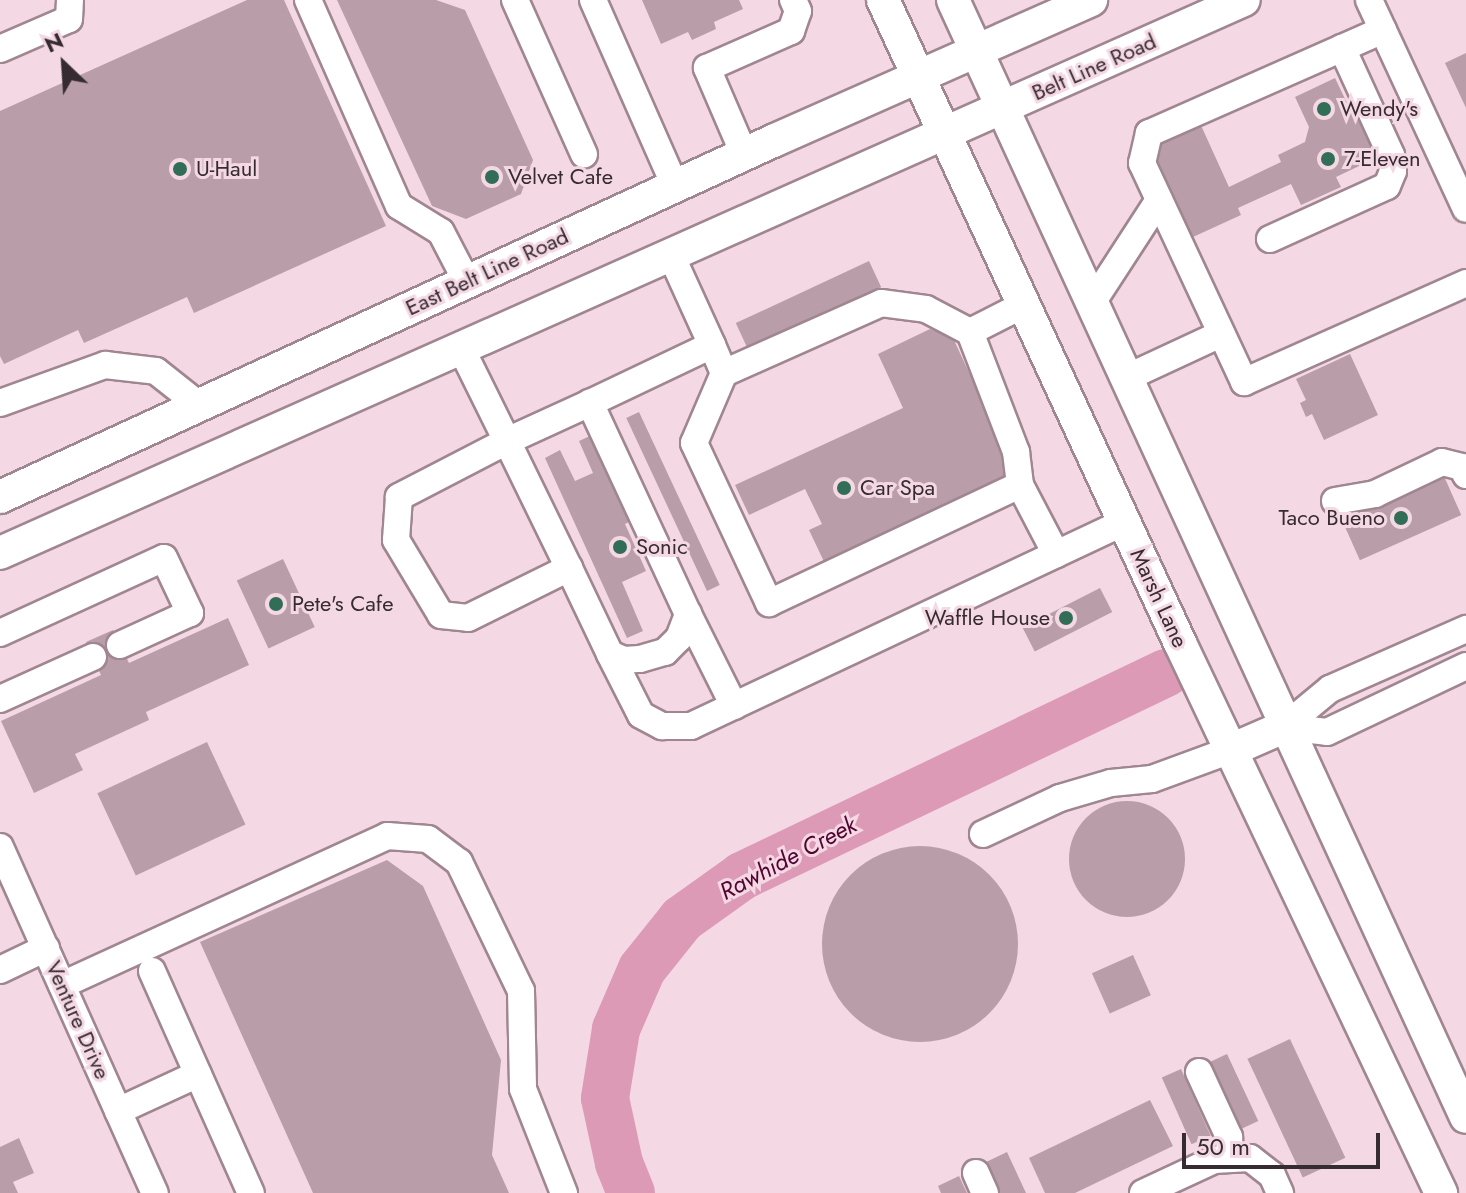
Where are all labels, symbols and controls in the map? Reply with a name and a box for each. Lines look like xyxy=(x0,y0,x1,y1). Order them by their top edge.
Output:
north arrow xyxy=(24,24,104,104)
text: N xyxy=(39,24,69,60)
street label: Belt Line Road xyxy=(1028,28,1160,106)
place label: Wendy's xyxy=(1340,96,1418,122)
marker: Wendy's xyxy=(1315,100,1333,118)
place label: 7-Eleven xyxy=(1344,146,1421,172)
marker: 7-Eleven xyxy=(1319,150,1337,168)
place label: U-Haul xyxy=(196,156,257,182)
marker: U-Haul xyxy=(171,160,189,178)
place label: Velvet Cafe xyxy=(508,164,613,190)
marker: Velvet Cafe xyxy=(483,168,501,186)
street label: East Belt Line Road xyxy=(401,223,573,321)
place label: Car Spa xyxy=(860,475,935,501)
marker: Car Spa xyxy=(835,479,853,497)
place label: Taco Bueno xyxy=(1279,505,1385,531)
marker: Taco Bueno xyxy=(1392,509,1410,527)
place label: Sonic xyxy=(636,534,688,560)
marker: Sonic xyxy=(611,538,629,556)
street label: Marsh Lane xyxy=(1125,544,1193,652)
place label: Pete's Cafe xyxy=(292,591,393,617)
marker: Pete's Cafe xyxy=(267,595,285,613)
place label: Waffle House xyxy=(925,605,1050,631)
marker: Waffle House xyxy=(1057,609,1075,627)
water label: Rawhide Creek xyxy=(715,810,861,906)
street label: Venture Drive xyxy=(40,957,116,1083)
scale bar xyxy=(1186,1117,1384,1167)
text: 50 m xyxy=(1196,1129,1250,1164)

